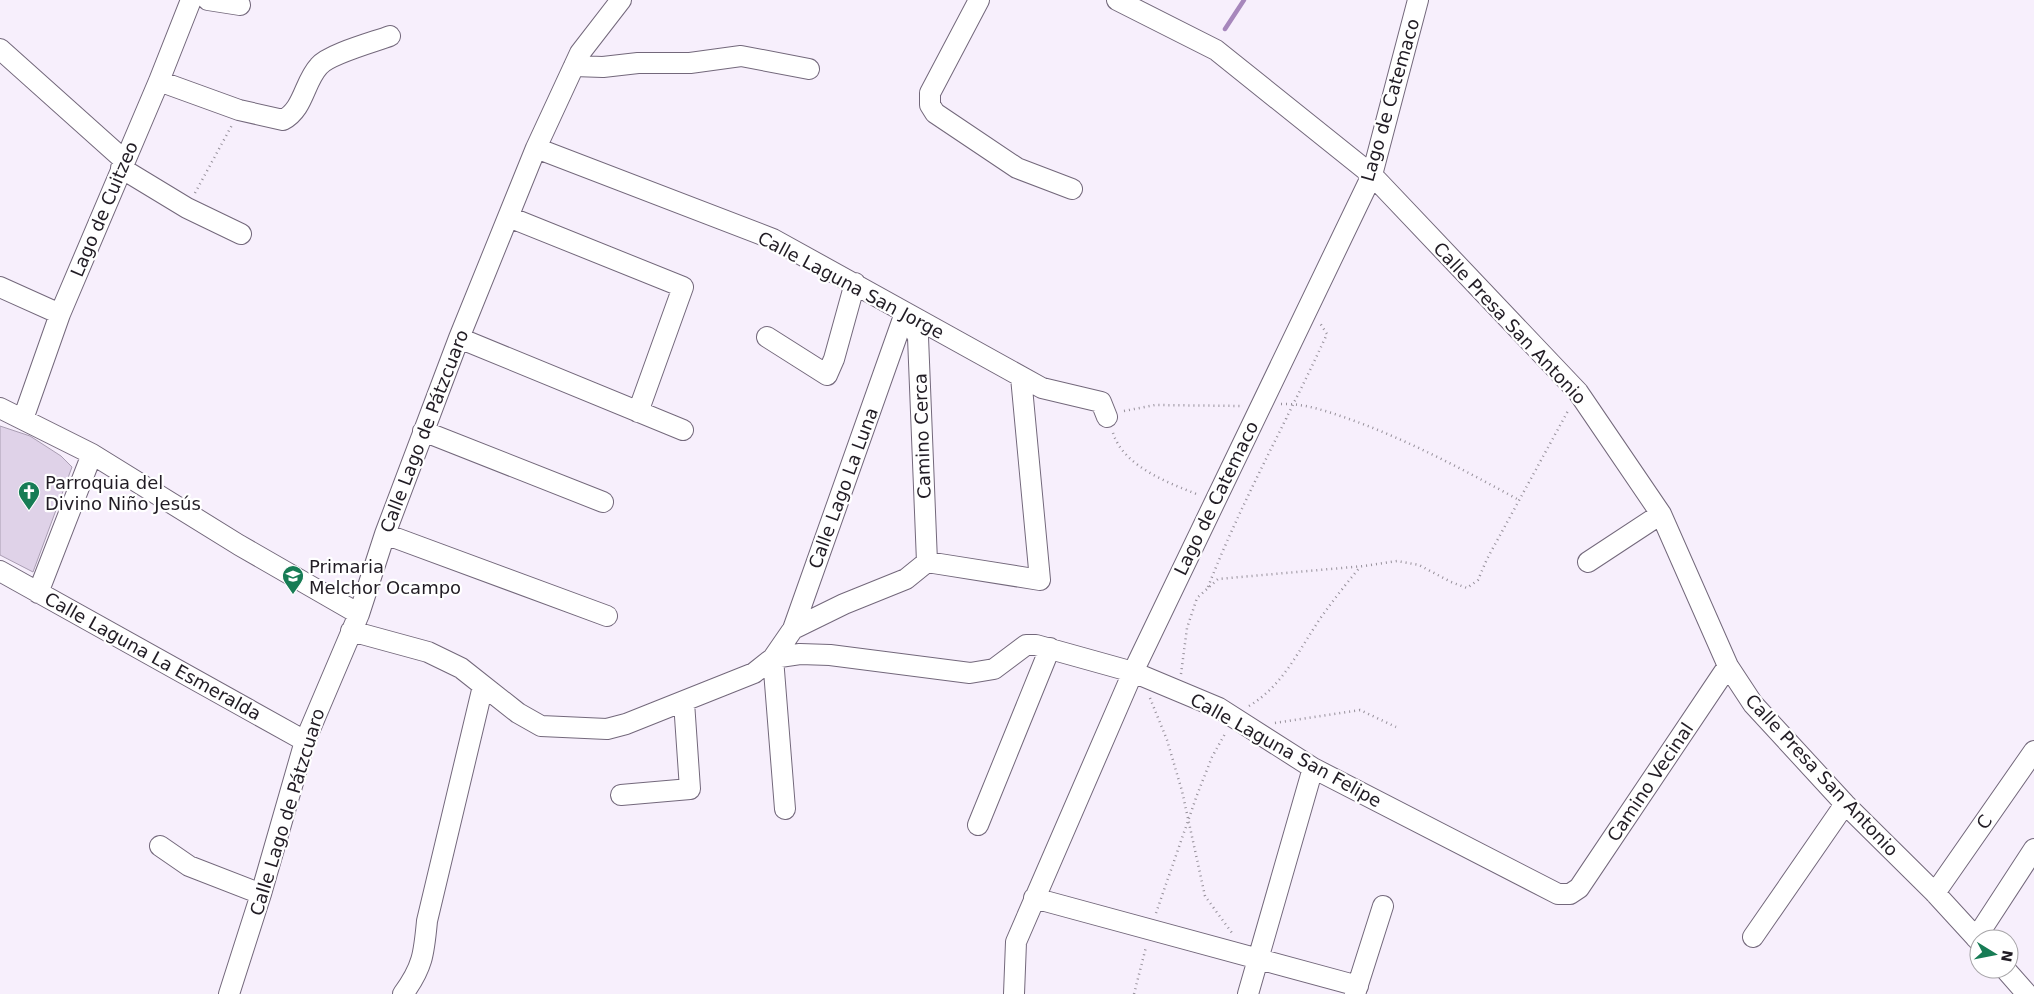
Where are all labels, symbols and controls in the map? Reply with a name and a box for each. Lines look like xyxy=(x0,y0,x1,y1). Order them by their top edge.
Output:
street label: Lago de Catemaco xyxy=(1357,16,1423,184)
street label: Lago de Cuitzeo xyxy=(66,138,142,280)
street label: Calle Laguna San Jorge xyxy=(754,227,948,343)
street label: Calle Presa San Antonio xyxy=(1429,238,1591,408)
street label: Calle Lago de Pátzcuaro xyxy=(376,327,472,535)
street label: Camino Cerca xyxy=(909,373,935,499)
street label: Calle Lago La Luna xyxy=(804,405,882,571)
street label: Lago de Catemaco xyxy=(1170,418,1262,578)
place label: Parroquia del Divino Niño Jesús xyxy=(45,472,201,514)
church icon: Parroquia del Divino Niño Jesús xyxy=(17,480,41,511)
place label: Primaria Melchor Ocampo xyxy=(309,556,461,598)
school or university icon: Primaria Melchor Ocampo xyxy=(281,564,305,595)
street label: Calle Laguna La Esmeralda xyxy=(41,588,265,724)
street label: Calle Laguna San Felipe xyxy=(1187,689,1385,811)
street label: Calle Presa San Antonio xyxy=(1741,690,1903,860)
street label: Calle Lago de Pátzcuaro xyxy=(245,706,329,918)
street label: Camino Vecinal xyxy=(1603,719,1697,845)
street label: C xyxy=(1972,811,1996,833)
north arrow xyxy=(1969,929,2019,979)
text: N xyxy=(1998,949,2016,963)

